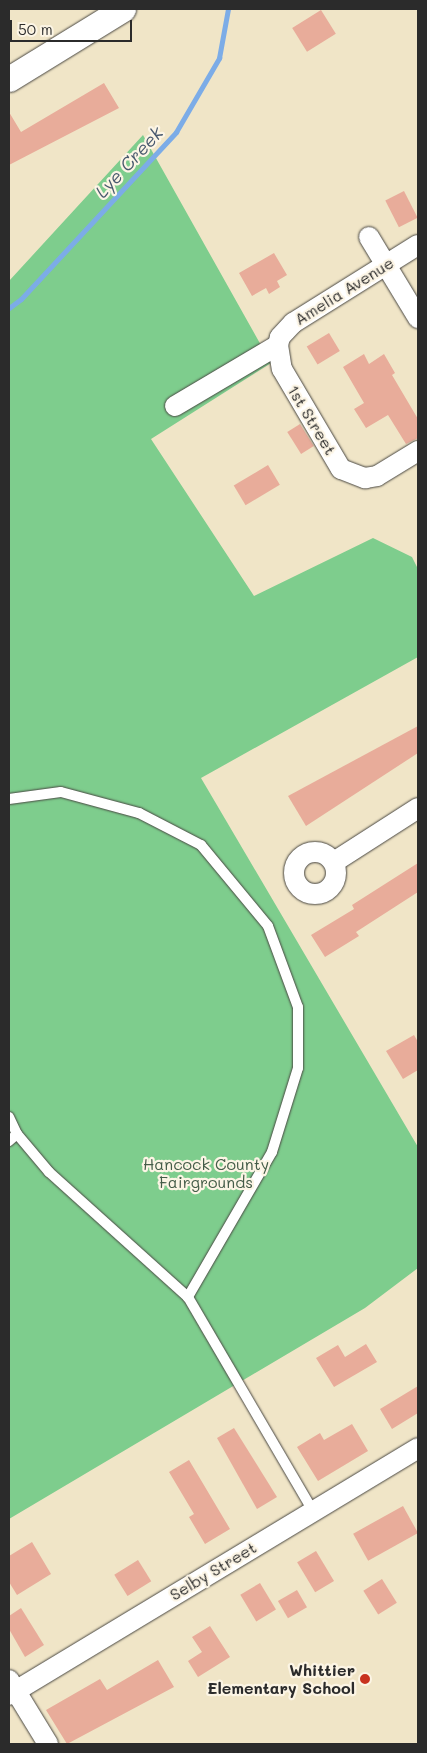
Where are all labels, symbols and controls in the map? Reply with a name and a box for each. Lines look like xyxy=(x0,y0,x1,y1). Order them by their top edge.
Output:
scale bar xyxy=(12,10,135,42)
text: 50 m xyxy=(18,19,53,39)
water label: Lye Creek xyxy=(91,122,167,202)
street label: Amelia Avenue xyxy=(291,253,397,329)
street label: 1st Street xyxy=(284,382,340,458)
park label: Hancock County Fairgrounds xyxy=(143,1154,269,1192)
street label: Selby Street xyxy=(166,1538,260,1604)
place label: Whittier Elementary School xyxy=(207,1660,355,1698)
marker: Whittier Elementary School xyxy=(359,1673,371,1685)

